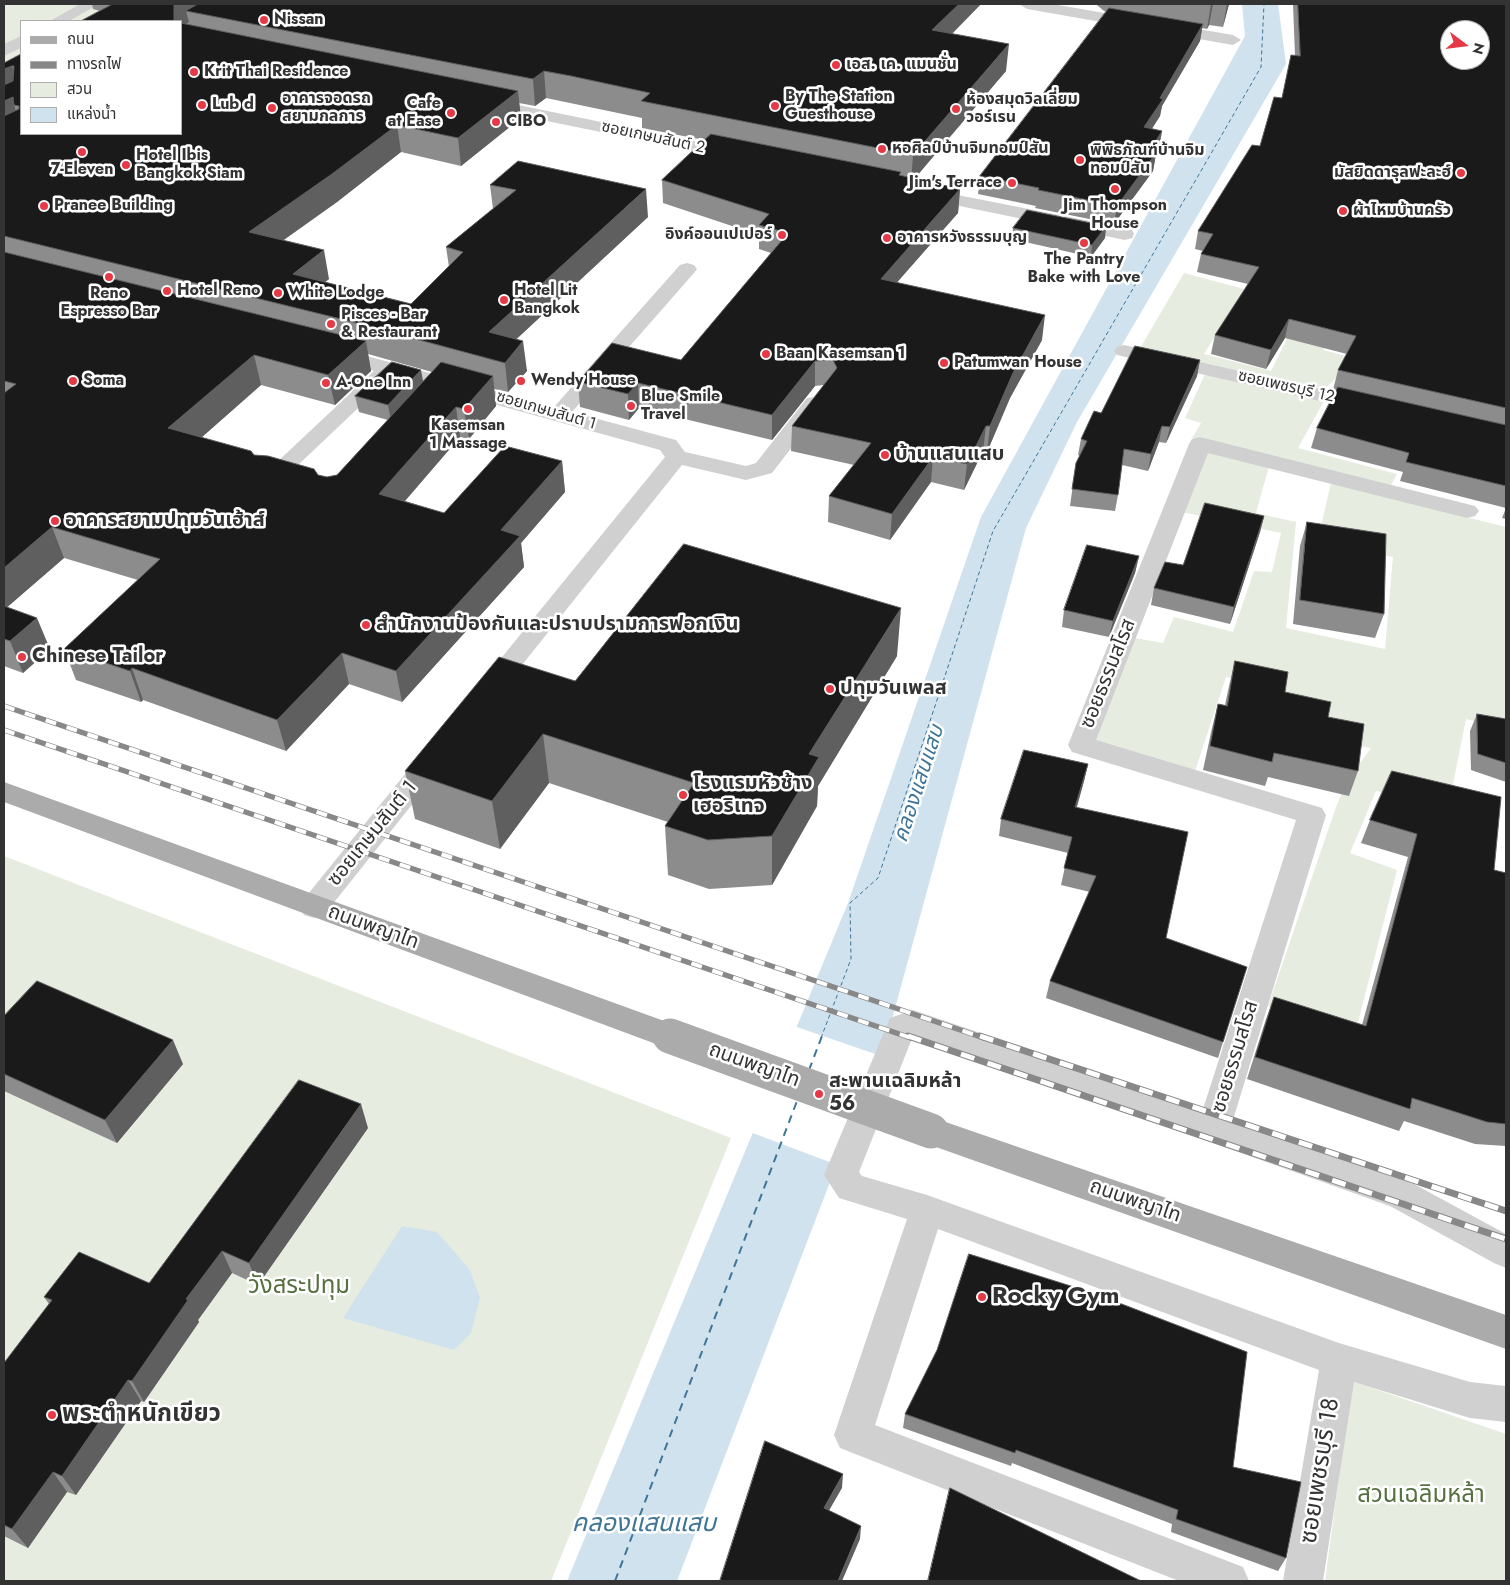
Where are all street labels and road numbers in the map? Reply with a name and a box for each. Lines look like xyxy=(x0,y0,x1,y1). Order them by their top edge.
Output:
street label: ซอยเกษมสันต์ 2 xyxy=(600,118,706,158)
street label: ซอยเพชรบุรี 12 xyxy=(1236,367,1336,407)
street label: ซอยเกษมสันต์ 1 xyxy=(494,388,598,434)
street label: ซอยธรรมสโรส xyxy=(1076,616,1142,732)
street label: ซอยเกษมสันต์ 1 xyxy=(323,776,423,892)
street label: ถนนพญาไท xyxy=(324,900,422,956)
street label: ซอยธรรมสโรส xyxy=(1208,998,1264,1116)
street label: ถนนพญาไท xyxy=(705,1038,803,1094)
street label: ถนนพญาไท xyxy=(1086,1175,1184,1229)
street label: ซอยเพชรบุรี 18 xyxy=(1295,1396,1347,1546)

